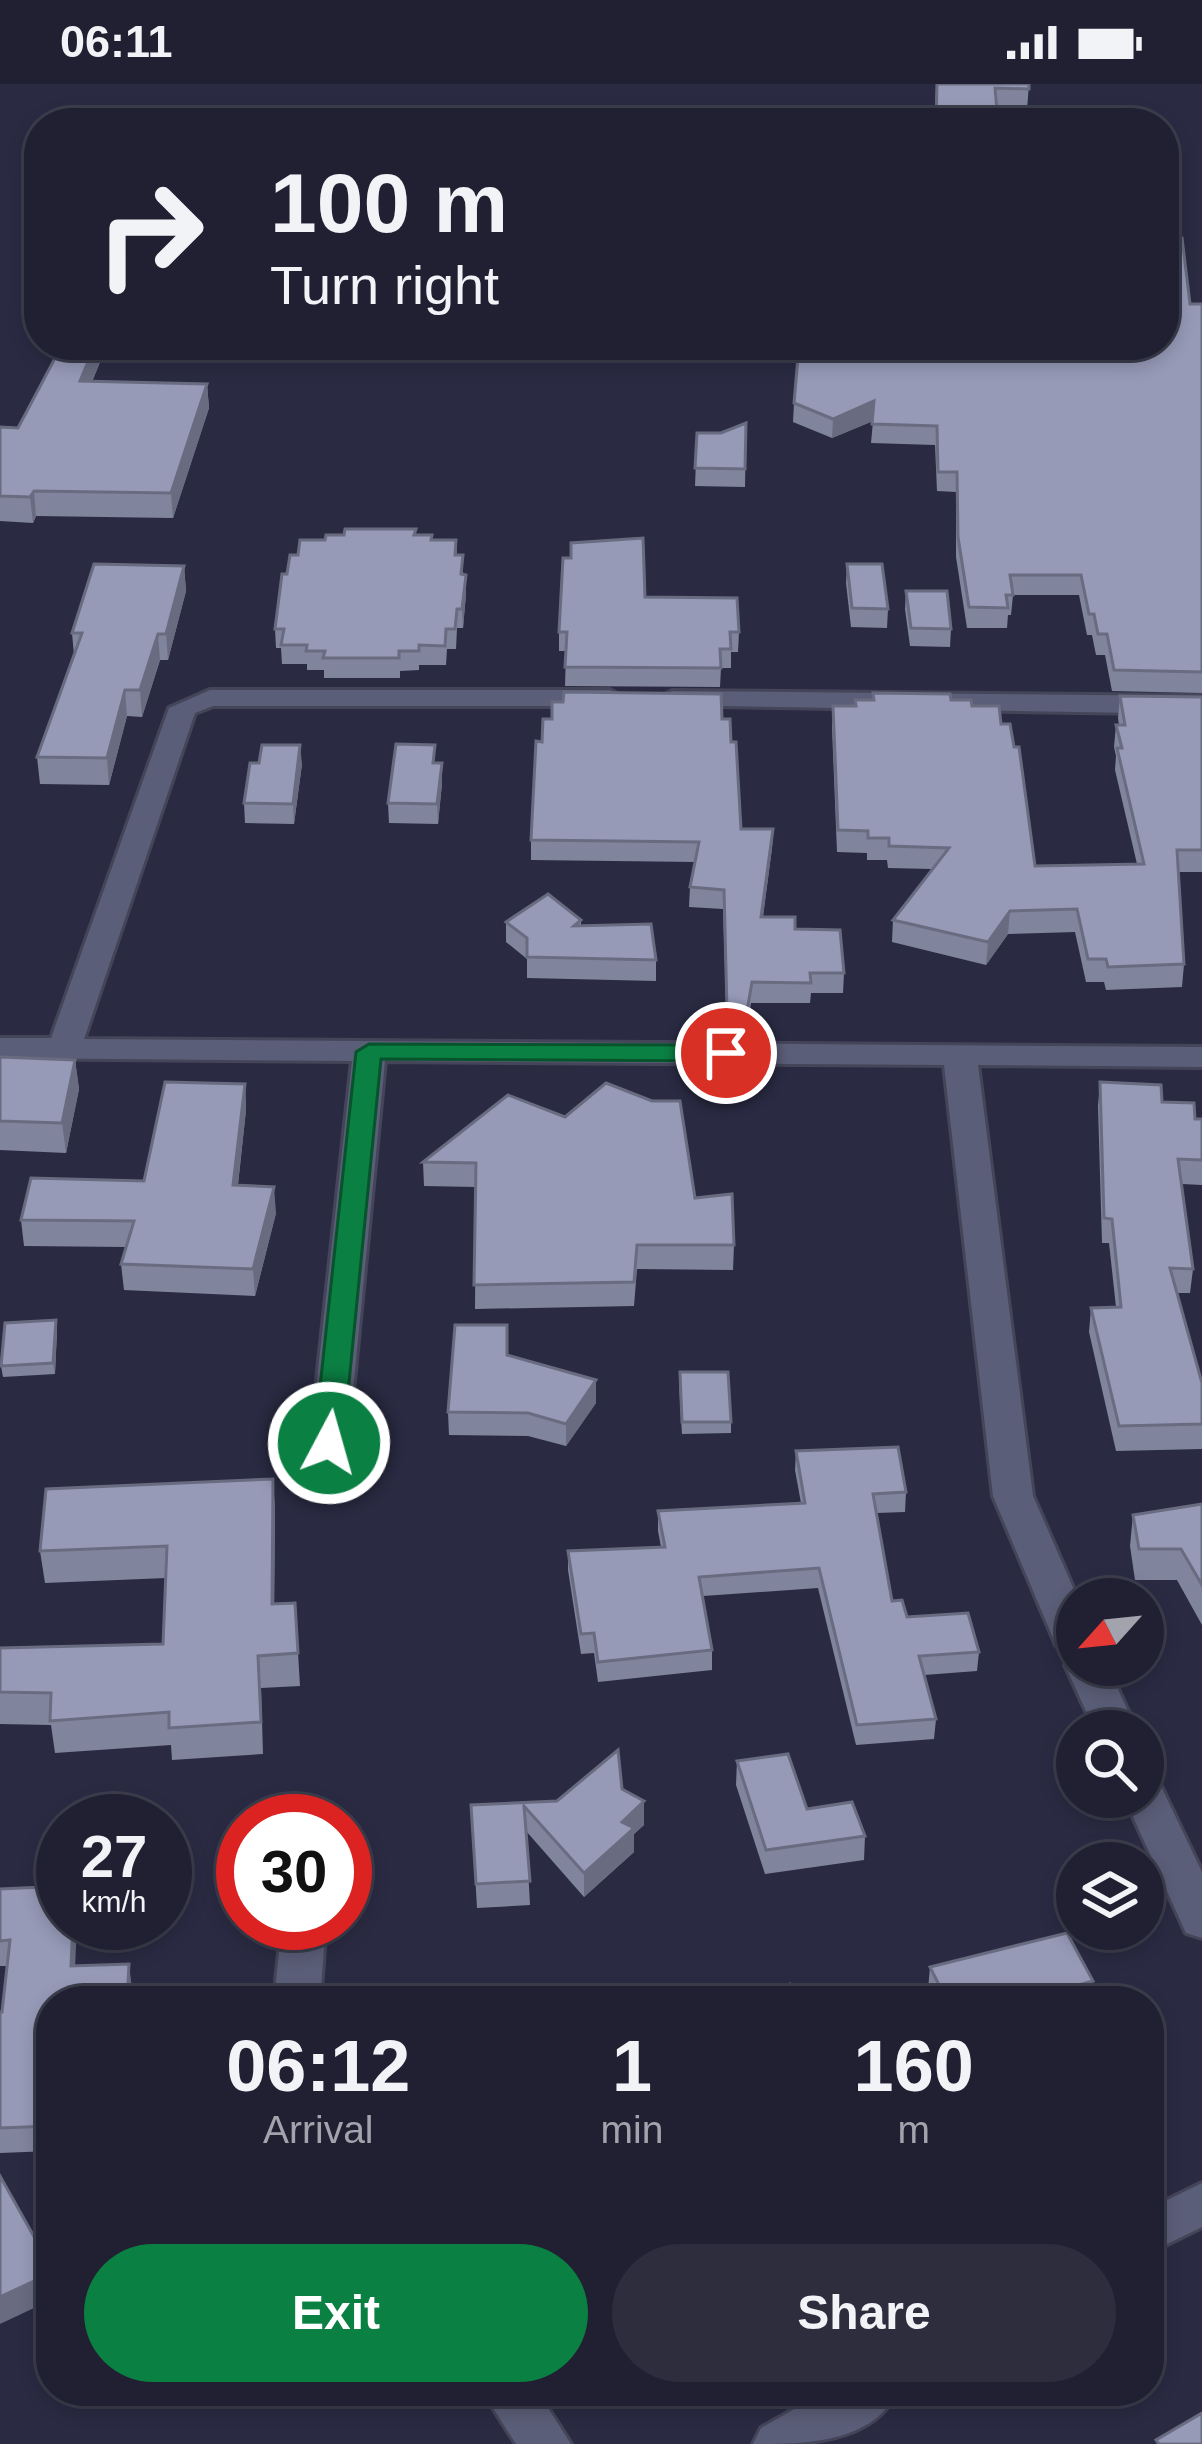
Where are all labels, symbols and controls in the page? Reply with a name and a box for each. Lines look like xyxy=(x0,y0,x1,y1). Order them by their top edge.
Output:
text: 06:11 xyxy=(60,16,173,67)
icon: right xyxy=(72,156,228,312)
text: 100 m xyxy=(270,156,508,250)
text: Turn right xyxy=(270,255,499,315)
pin xyxy=(675,1002,777,1104)
icon: arrive xyxy=(693,1020,759,1086)
position arrow xyxy=(266,1380,392,1506)
north arrow xyxy=(1056,1578,1164,1686)
map controls xyxy=(1056,1578,1164,1950)
button: search xyxy=(1056,1710,1164,1818)
speed limit sign: 30 xyxy=(216,1794,372,1950)
text: 27 xyxy=(81,1823,147,1890)
button: layers xyxy=(1056,1842,1164,1950)
text: km/h xyxy=(81,1885,147,1918)
text: 06:12 xyxy=(226,2026,410,2106)
text: 1 xyxy=(612,2026,652,2106)
text: 160 xyxy=(854,2026,974,2106)
text: Arrival xyxy=(263,2108,374,2151)
text: min xyxy=(601,2108,663,2151)
text: m xyxy=(897,2108,930,2151)
button: Exit xyxy=(84,2244,588,2382)
button: Share xyxy=(612,2244,1116,2382)

